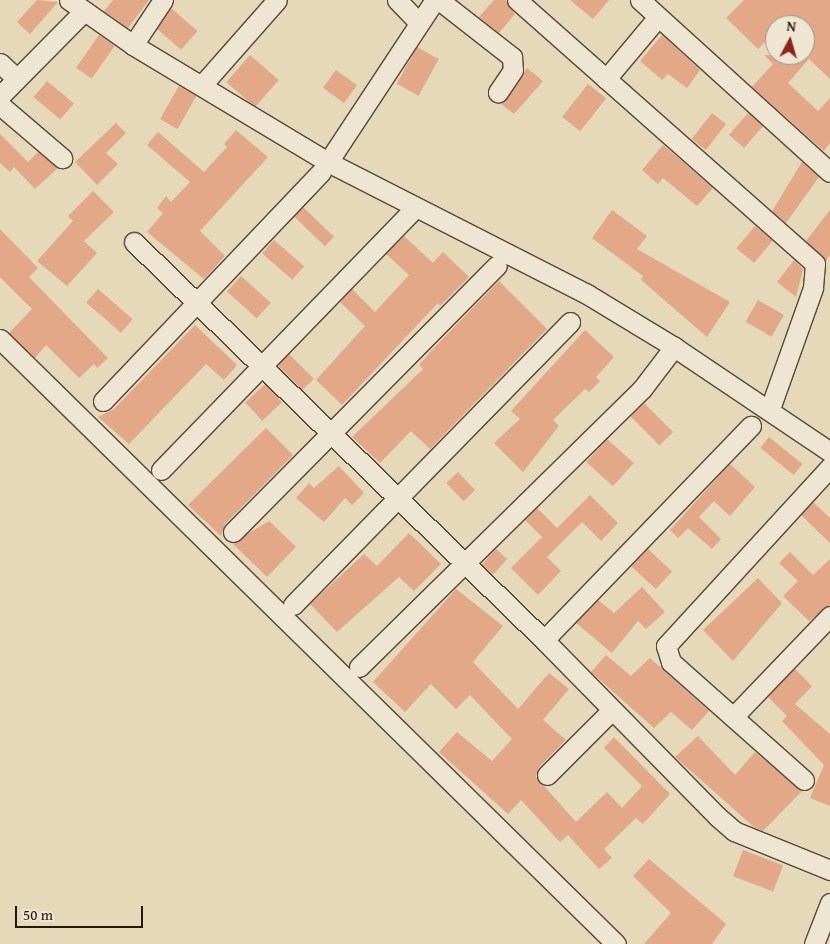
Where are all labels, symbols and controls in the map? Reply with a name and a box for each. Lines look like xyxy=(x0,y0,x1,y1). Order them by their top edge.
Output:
north arrow xyxy=(765,15,815,65)
text: N xyxy=(786,16,797,37)
scale bar xyxy=(18,896,145,928)
text: 50 m xyxy=(23,904,53,925)

